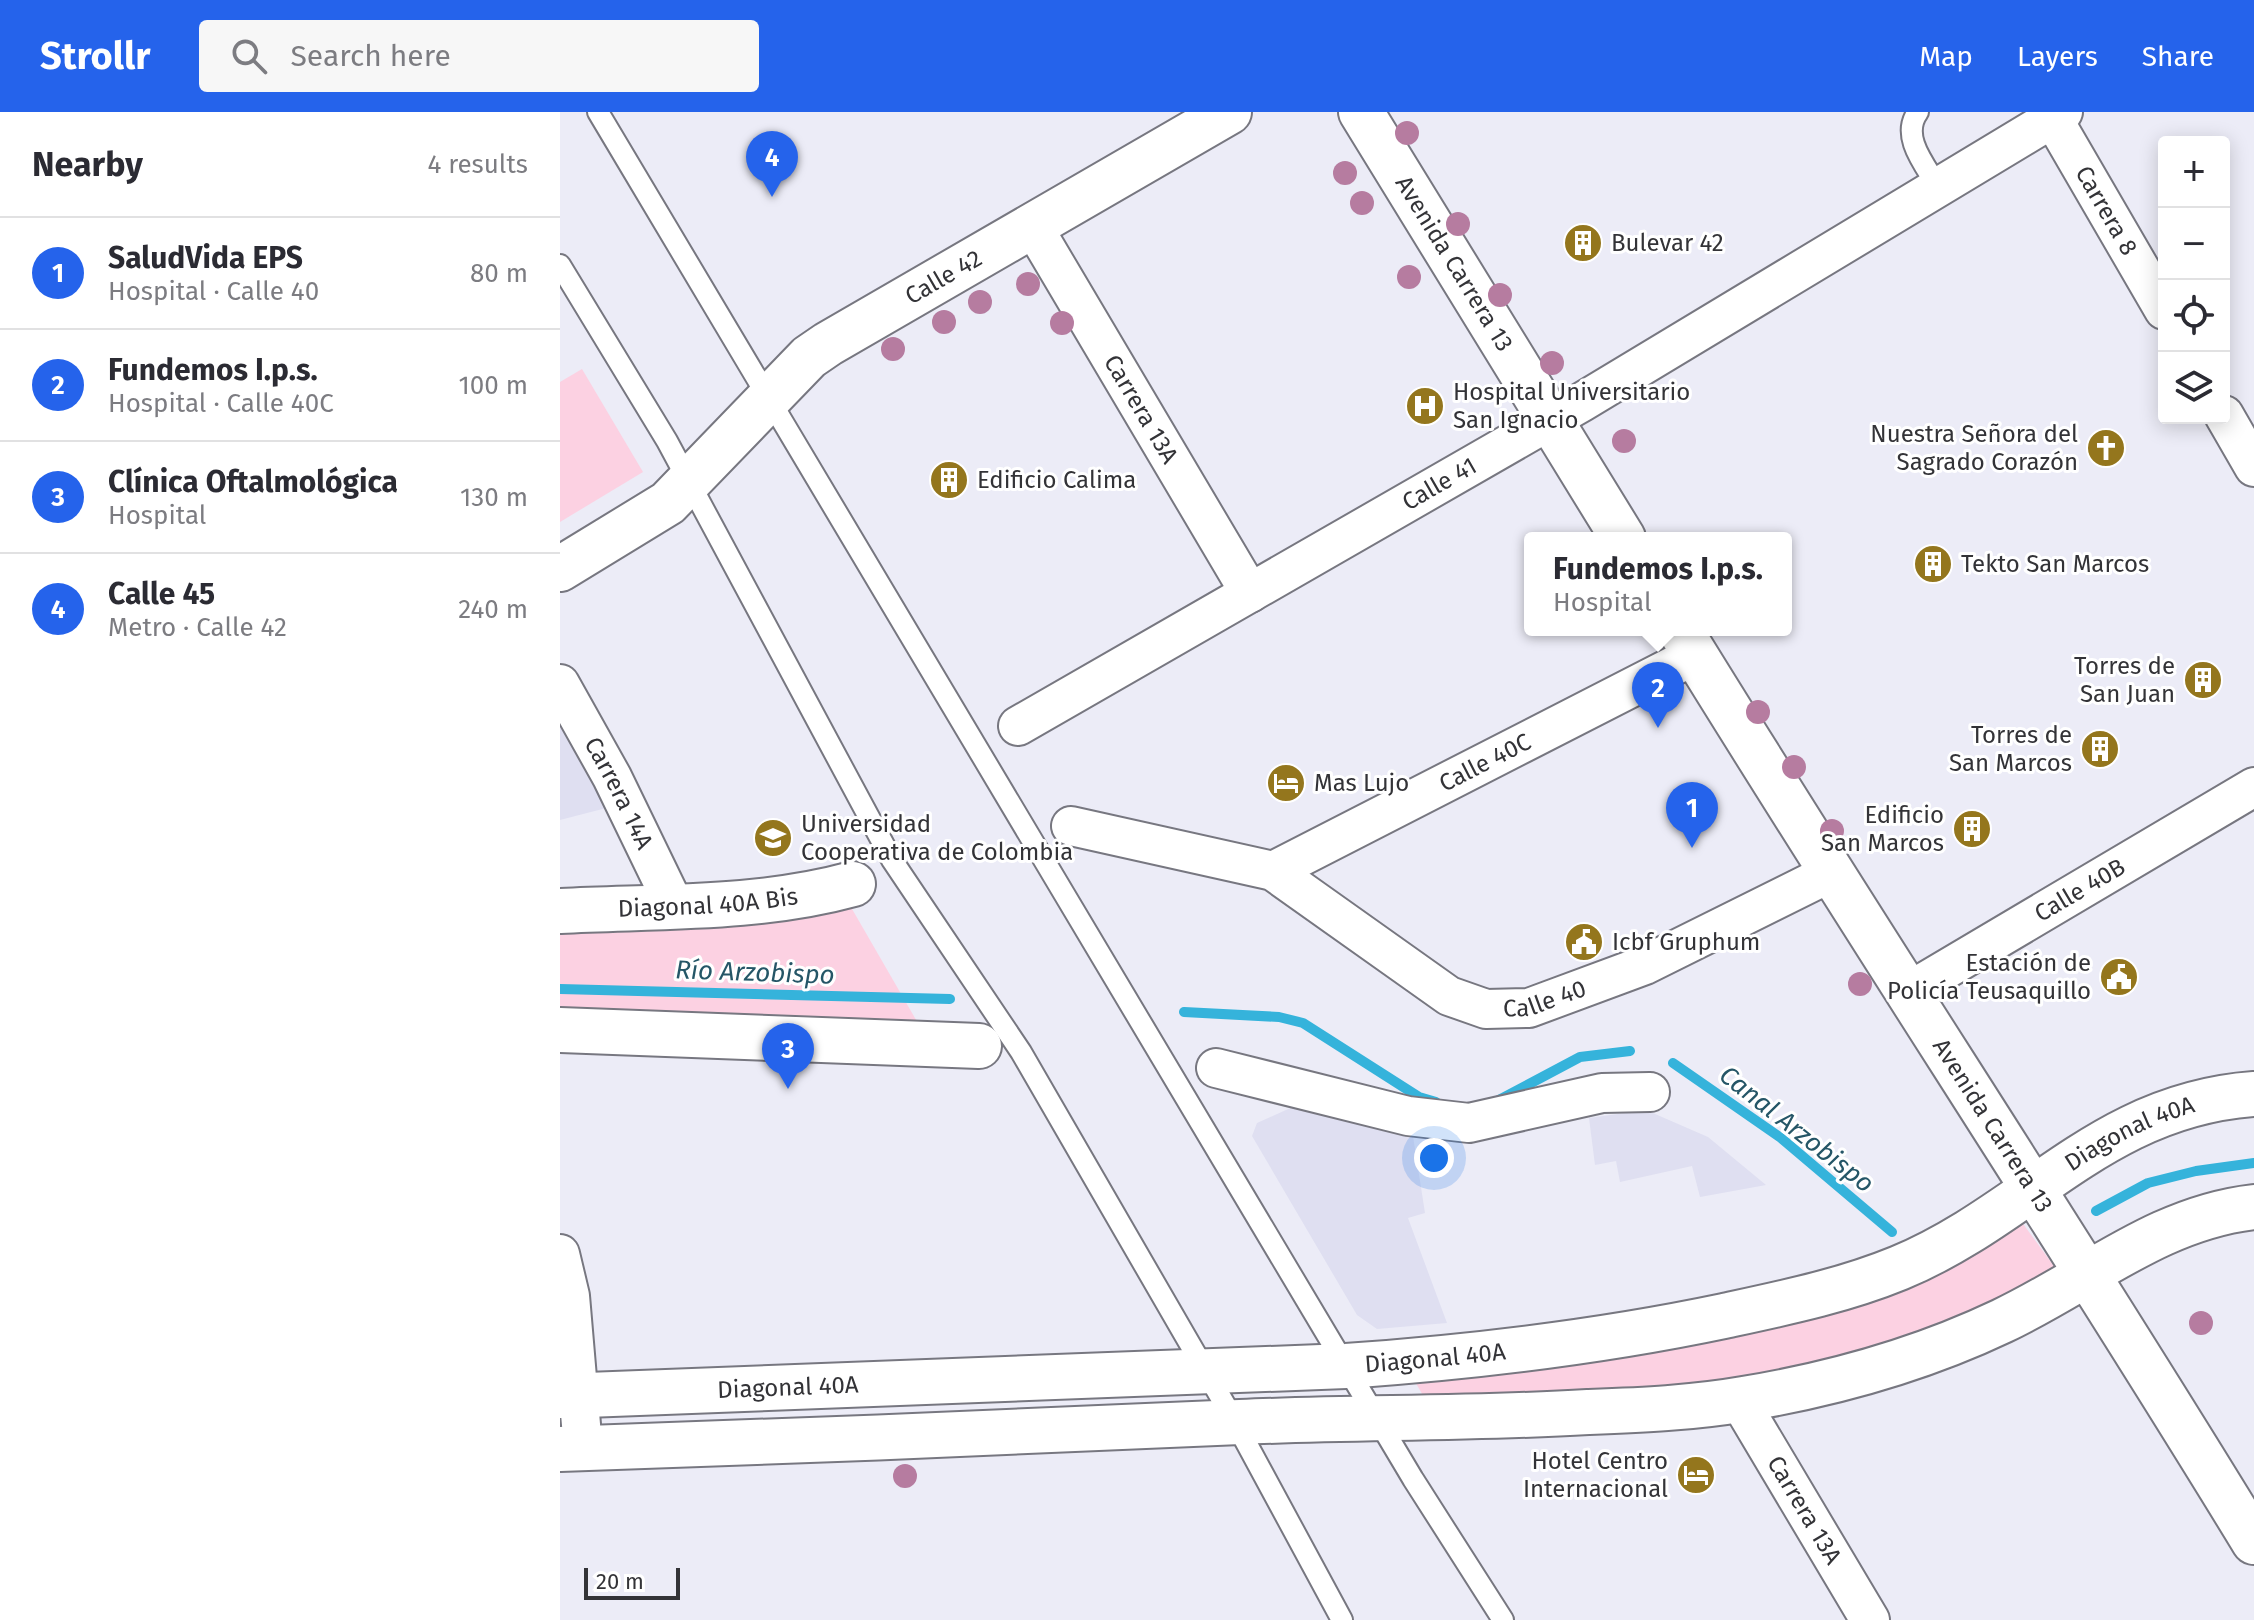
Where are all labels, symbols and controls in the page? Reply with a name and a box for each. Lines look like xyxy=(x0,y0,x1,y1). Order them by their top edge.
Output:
search box xyxy=(199,20,759,92)
text: Strollr xyxy=(40,33,151,79)
icon: search xyxy=(227,34,271,78)
text: Search here xyxy=(291,38,451,74)
text: Map xyxy=(1919,40,1973,73)
text: Layers xyxy=(2017,40,2098,73)
text: Share xyxy=(2142,40,2214,73)
pin: 4 xyxy=(746,131,798,197)
map controls xyxy=(2158,136,2230,424)
button: + xyxy=(2158,136,2230,208)
text: Nearby xyxy=(32,144,143,185)
text: 4 results xyxy=(427,149,528,180)
street label: Carrera 8 xyxy=(2069,161,2143,260)
street label: Avenida Carrera 13 xyxy=(1390,171,1519,356)
button: − xyxy=(2158,208,2230,280)
building icon: Bulevar 42 xyxy=(1562,222,1604,264)
place label: Bulevar 42 xyxy=(1611,229,1724,257)
text: SaludVida EPS xyxy=(108,240,303,276)
street label: Calle 42 xyxy=(900,244,987,310)
text: 1 xyxy=(52,258,64,289)
text: 80 m xyxy=(470,258,528,289)
text: Hospital · Calle 40 xyxy=(108,276,319,307)
button: locate xyxy=(2158,280,2230,352)
street label: Carrera 13A xyxy=(1098,350,1184,469)
text: Fundemos I.p.s. xyxy=(108,352,318,388)
button: layers xyxy=(2158,352,2230,424)
text: 2 xyxy=(51,370,65,401)
text: 100 m xyxy=(459,370,528,401)
place label: Hospital Universitario San Ignacio xyxy=(1453,378,1690,434)
hospital icon: Hospital Universitario San Ignacio xyxy=(1404,385,1446,427)
text: Hospital · Calle 40C xyxy=(108,388,334,419)
place label: Nuestra Señora del Sagrado Corazón xyxy=(1870,420,2078,476)
church icon: Nuestra Señora del Sagrado Corazón xyxy=(2085,427,2127,469)
street label: Calle 41 xyxy=(1397,452,1482,516)
building icon: Edificio Calima xyxy=(928,459,970,501)
text: Clínica Oftalmológica xyxy=(108,464,398,500)
place label: Edificio Calima xyxy=(977,466,1136,494)
text: 3 xyxy=(51,482,65,513)
text: 130 m xyxy=(460,482,528,513)
text: Hospital xyxy=(108,500,207,531)
popup xyxy=(1524,532,1792,636)
building icon: Tekto San Marcos xyxy=(1912,543,1954,585)
place label: Tekto San Marcos xyxy=(1961,550,2149,578)
text: Fundemos I.p.s. xyxy=(1553,551,1763,587)
text: Calle 45 xyxy=(108,576,215,612)
text: Hospital xyxy=(1553,587,1652,618)
text: 4 xyxy=(51,594,65,625)
text: 240 m xyxy=(458,594,528,625)
text: Metro · Calle 42 xyxy=(108,612,287,643)
place label: Torres de San Juan xyxy=(2074,652,2175,708)
building icon: Torres de San Juan xyxy=(2182,659,2224,701)
pin: 2 xyxy=(1632,662,1684,728)
place label: Torres de San Marcos xyxy=(1949,721,2072,777)
street label: Calle 40C xyxy=(1434,728,1535,798)
building icon: Torres de San Marcos xyxy=(2079,728,2121,770)
street label: Carrera 14A xyxy=(579,732,659,854)
hotel icon: Mas Lujo xyxy=(1265,762,1307,804)
place label: Mas Lujo xyxy=(1314,769,1409,797)
pin: 1 xyxy=(1666,782,1718,848)
place label: Edificio San Marcos xyxy=(1821,801,1944,857)
building icon: Edificio San Marcos xyxy=(1951,808,1993,850)
place label: Universidad Cooperativa de Colombia xyxy=(801,810,1073,866)
school or university icon: Universidad Cooperativa de Colombia xyxy=(752,817,794,859)
street label: Calle 40B xyxy=(2030,853,2130,928)
street label: Diagonal 40A Bis xyxy=(617,882,800,923)
public building icon: Icbf Gruphum xyxy=(1563,921,1605,963)
place label: Icbf Gruphum xyxy=(1612,928,1760,956)
place label: Estación de Policía Teusaquillo xyxy=(1887,949,2091,1005)
water label: Río Arzobispo xyxy=(675,954,835,991)
public building icon: Estación de Policía Teusaquillo xyxy=(2098,956,2140,998)
street label: Calle 40 xyxy=(1503,974,1590,1023)
pin: 3 xyxy=(762,1023,814,1089)
street label: Avenida Carrera 13 xyxy=(1927,1033,2059,1218)
water label: Canal Arzobispo xyxy=(1713,1059,1880,1199)
street label: Diagonal 40A xyxy=(2059,1090,2198,1177)
your location xyxy=(1414,1138,1454,1178)
street label: Diagonal 40A xyxy=(1364,1337,1507,1379)
street label: Diagonal 40A xyxy=(717,1371,859,1404)
place label: Hotel Centro Internacional xyxy=(1523,1447,1668,1503)
street label: Carrera 13A xyxy=(1761,1451,1848,1569)
hotel icon: Hotel Centro Internacional xyxy=(1675,1454,1717,1496)
scale bar xyxy=(584,1564,680,1600)
text: 20 m xyxy=(596,1568,644,1595)

